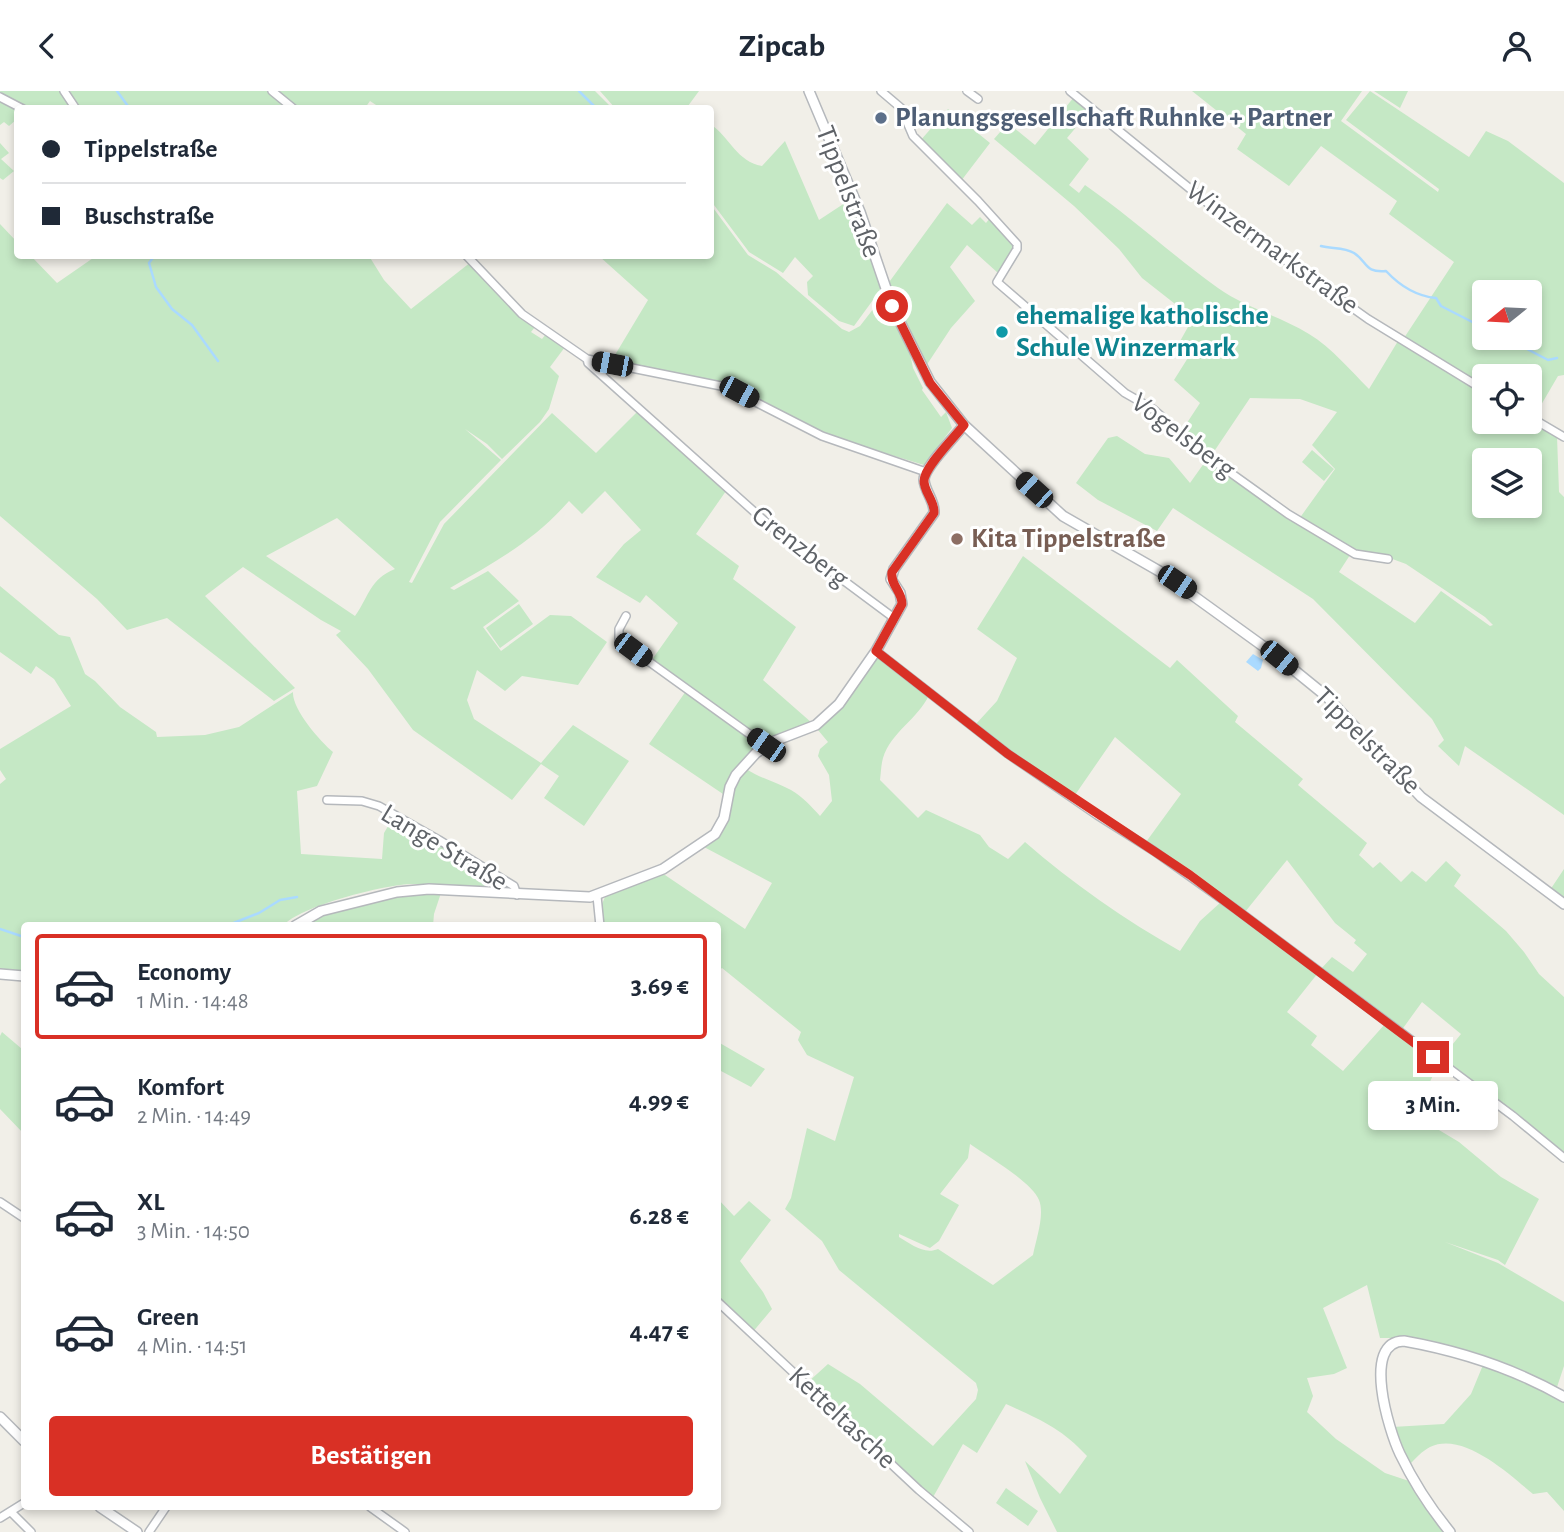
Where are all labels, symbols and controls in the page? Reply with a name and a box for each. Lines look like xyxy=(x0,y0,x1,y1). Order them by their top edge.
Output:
icon: back xyxy=(28,27,66,65)
icon: person xyxy=(1498,27,1536,65)
text: Zipcab xyxy=(739,30,825,62)
place label: Planungsgesellschaft Ruhnke + Partner xyxy=(895,104,1332,132)
marker: Planungsgesellschaft Ruhnke + Partner xyxy=(873,110,889,126)
street label: Tippelstraße xyxy=(810,122,886,262)
text: Tippelstraße xyxy=(84,136,218,162)
street label: Winzermarkstraße xyxy=(1181,176,1363,320)
text: Buschstraße xyxy=(84,203,214,229)
north arrow xyxy=(1472,280,1542,350)
map controls xyxy=(1472,280,1542,518)
route start xyxy=(876,290,908,322)
place label: ehemalige katholische Schule Winzermark xyxy=(1016,302,1269,362)
marker: ehemalige katholische Schule Winzermark xyxy=(994,324,1010,340)
car xyxy=(590,350,635,378)
button: locate xyxy=(1472,364,1542,434)
car xyxy=(716,373,763,411)
street label: Vogelsberg xyxy=(1126,388,1240,484)
button: layers xyxy=(1472,448,1542,518)
car xyxy=(1012,468,1057,512)
street label: Grenzberg xyxy=(746,501,854,593)
place label: Kita Tippelstraße xyxy=(971,525,1166,553)
marker: Kita Tippelstraße xyxy=(949,531,965,547)
car xyxy=(1154,562,1201,602)
car xyxy=(610,629,657,671)
car xyxy=(1257,637,1302,679)
street label: Tippelstraße xyxy=(1308,682,1426,800)
car xyxy=(743,724,790,766)
street label: Lange Straße xyxy=(376,799,512,897)
icon: car xyxy=(53,955,116,1018)
text: Economy xyxy=(137,959,231,985)
text: 3.69 € xyxy=(631,973,689,999)
text: 1 Min. · 14:48 xyxy=(137,990,249,1013)
route end xyxy=(1417,1041,1449,1073)
icon: car xyxy=(53,1070,116,1133)
text: Komfort xyxy=(137,1074,224,1100)
callout: 3 Min. xyxy=(1368,1081,1498,1131)
text: 4.99 € xyxy=(629,1088,689,1114)
text: 3 Min. xyxy=(1405,1094,1461,1117)
text: 2 Min. · 14:49 xyxy=(137,1105,251,1128)
icon: car xyxy=(53,1185,116,1248)
text: XL xyxy=(137,1189,164,1215)
text: 6.28 € xyxy=(629,1203,689,1229)
text: 3 Min. · 14:50 xyxy=(137,1220,250,1243)
icon: car xyxy=(53,1300,116,1363)
text: Green xyxy=(137,1304,199,1330)
text: 4.47 € xyxy=(630,1318,689,1344)
text: 4 Min. · 14:51 xyxy=(137,1335,247,1358)
street label: Ketteltasche xyxy=(783,1362,901,1474)
button: Bestätigen xyxy=(49,1416,693,1496)

